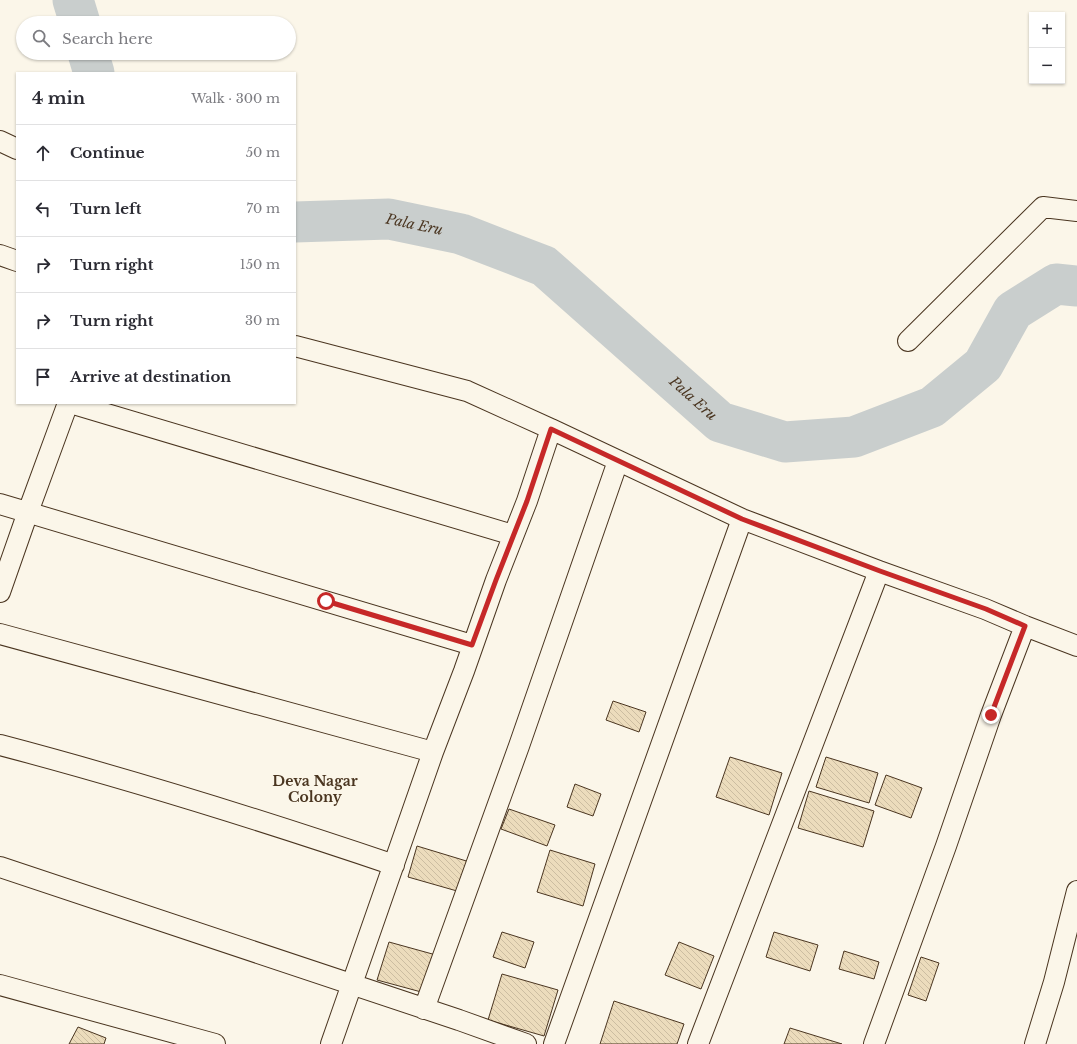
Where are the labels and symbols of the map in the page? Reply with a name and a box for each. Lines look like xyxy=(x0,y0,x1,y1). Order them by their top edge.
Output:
water label: Pala Eru xyxy=(383,209,445,239)
water label: Pala Eru xyxy=(665,372,721,424)
route start xyxy=(317,592,335,610)
route end xyxy=(982,706,1000,724)
district label: Deva Nagar Colony xyxy=(272,772,358,806)

